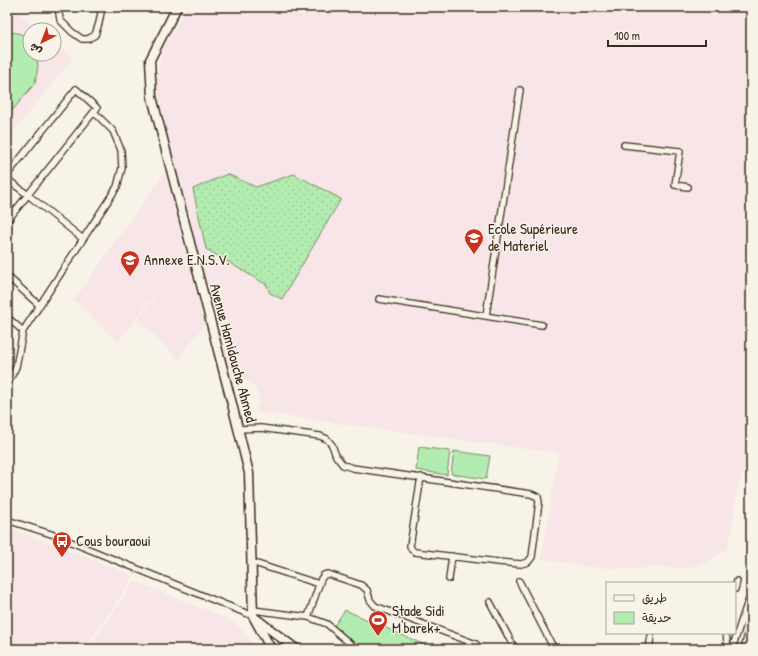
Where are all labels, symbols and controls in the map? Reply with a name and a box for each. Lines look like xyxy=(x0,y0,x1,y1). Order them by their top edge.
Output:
north arrow xyxy=(22,22,62,62)
scale bar xyxy=(608,22,706,48)
text: 100 m xyxy=(614,27,640,44)
text: ش xyxy=(26,40,44,59)
place label: Ecole Supérieure de Materiel xyxy=(488,218,578,256)
school or university icon: Ecole Supérieure de Materiel xyxy=(463,227,485,255)
school or university icon: Annexe E.N.S.V. xyxy=(119,249,141,277)
place label: Annexe E.N.S.V. xyxy=(144,249,230,270)
street label: Avenue Hamidouche Ahmed xyxy=(205,281,262,425)
bus stop icon: Cous bouraoui xyxy=(51,530,73,558)
place label: Cous bouraoui xyxy=(76,530,151,551)
legend xyxy=(606,582,736,634)
text: طريق xyxy=(642,589,667,606)
place label: Stade Sidi M'barek+ xyxy=(392,600,445,638)
sports icon: Stade Sidi M'barek+ xyxy=(367,609,389,637)
text: حديقة xyxy=(642,609,671,626)

